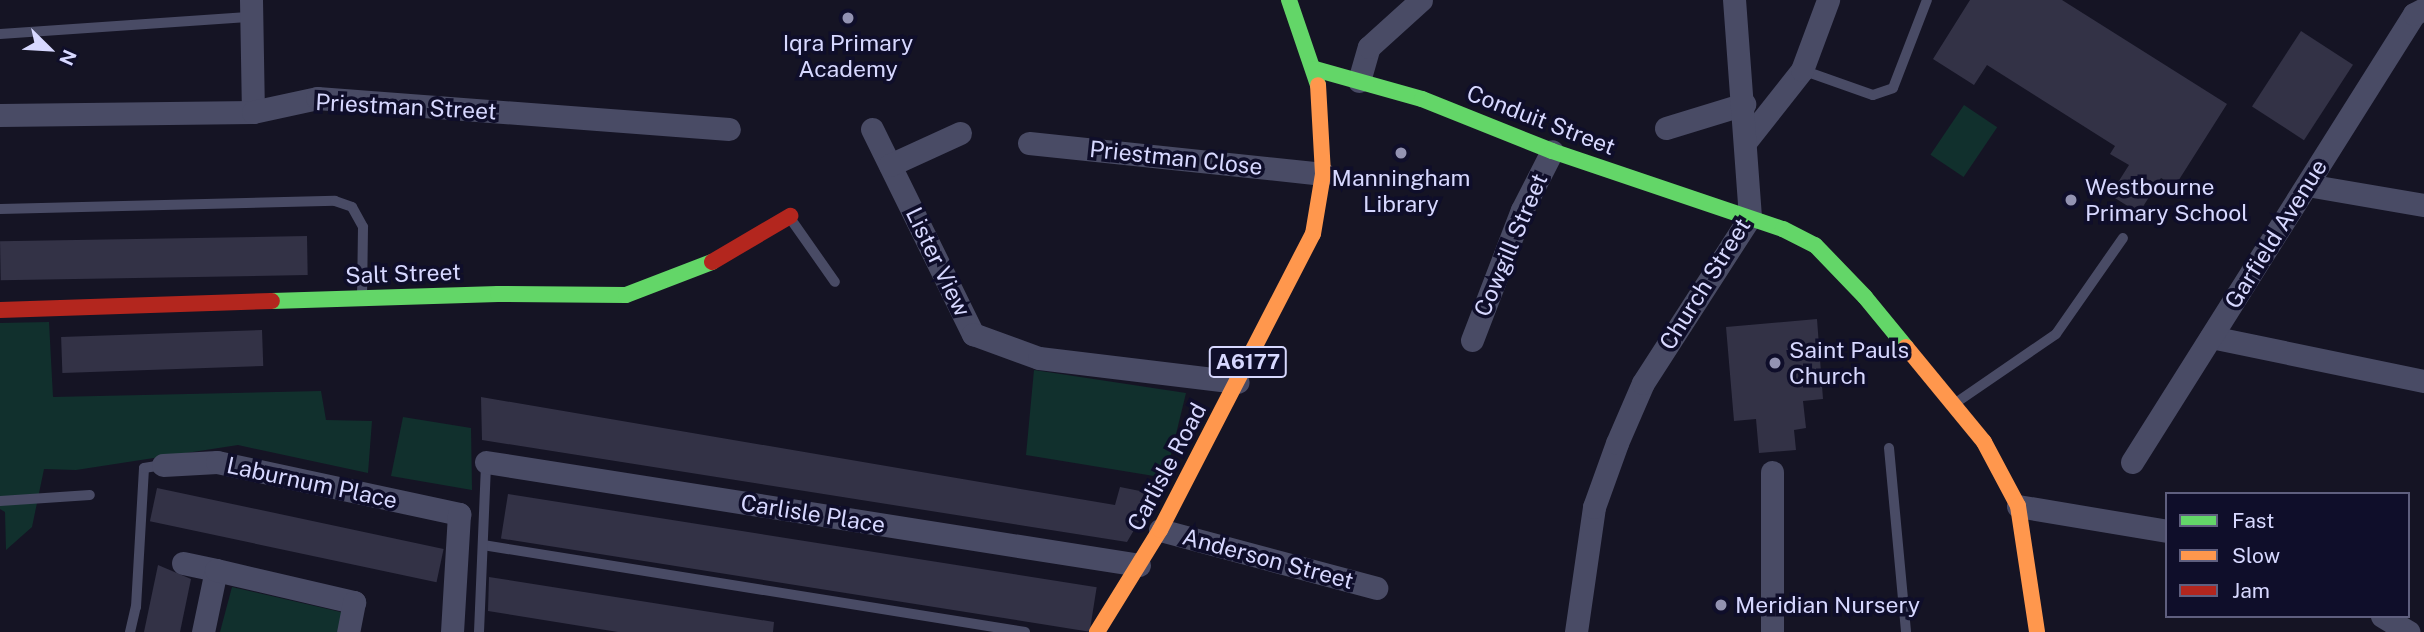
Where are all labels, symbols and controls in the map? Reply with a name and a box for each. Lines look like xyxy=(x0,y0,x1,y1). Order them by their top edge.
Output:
marker: Iqra Primary Academy xyxy=(840,10,856,26)
north arrow xyxy=(14,14,84,84)
place label: Iqra Primary Academy xyxy=(783,29,913,83)
text: N xyxy=(55,46,81,69)
street label: Conduit Street xyxy=(1463,79,1619,161)
street label: Priestman Street xyxy=(315,88,497,126)
street label: Priestman Close xyxy=(1088,135,1264,181)
marker: Manningham Library xyxy=(1393,145,1409,161)
street label: Garfield Avenue xyxy=(2219,154,2333,314)
place label: Manningham Library xyxy=(1332,164,1470,218)
street label: Cowgill Street xyxy=(1468,169,1554,321)
place label: Westbourne Primary School xyxy=(2085,173,2248,227)
marker: Westbourne Primary School xyxy=(2063,192,2079,208)
street label: Lister View xyxy=(900,203,976,321)
street label: Church Street xyxy=(1654,213,1756,355)
street label: Salt Street xyxy=(345,258,461,290)
place label: Saint Pauls Church xyxy=(1789,336,1909,390)
road number: A6177 xyxy=(1208,344,1288,380)
marker: Saint Pauls Church xyxy=(1767,355,1783,371)
street label: Carlisle Road xyxy=(1122,398,1212,536)
street label: Laburnum Place xyxy=(224,451,400,515)
street label: Carlisle Place xyxy=(739,489,887,539)
legend xyxy=(2165,492,2410,618)
text: Fast xyxy=(2232,508,2274,533)
street label: Anderson Street xyxy=(1179,523,1357,595)
text: Slow xyxy=(2232,543,2280,568)
text: Jam xyxy=(2232,578,2270,603)
place label: Meridian Nursery xyxy=(1735,591,1920,619)
marker: Meridian Nursery xyxy=(1713,597,1729,613)

